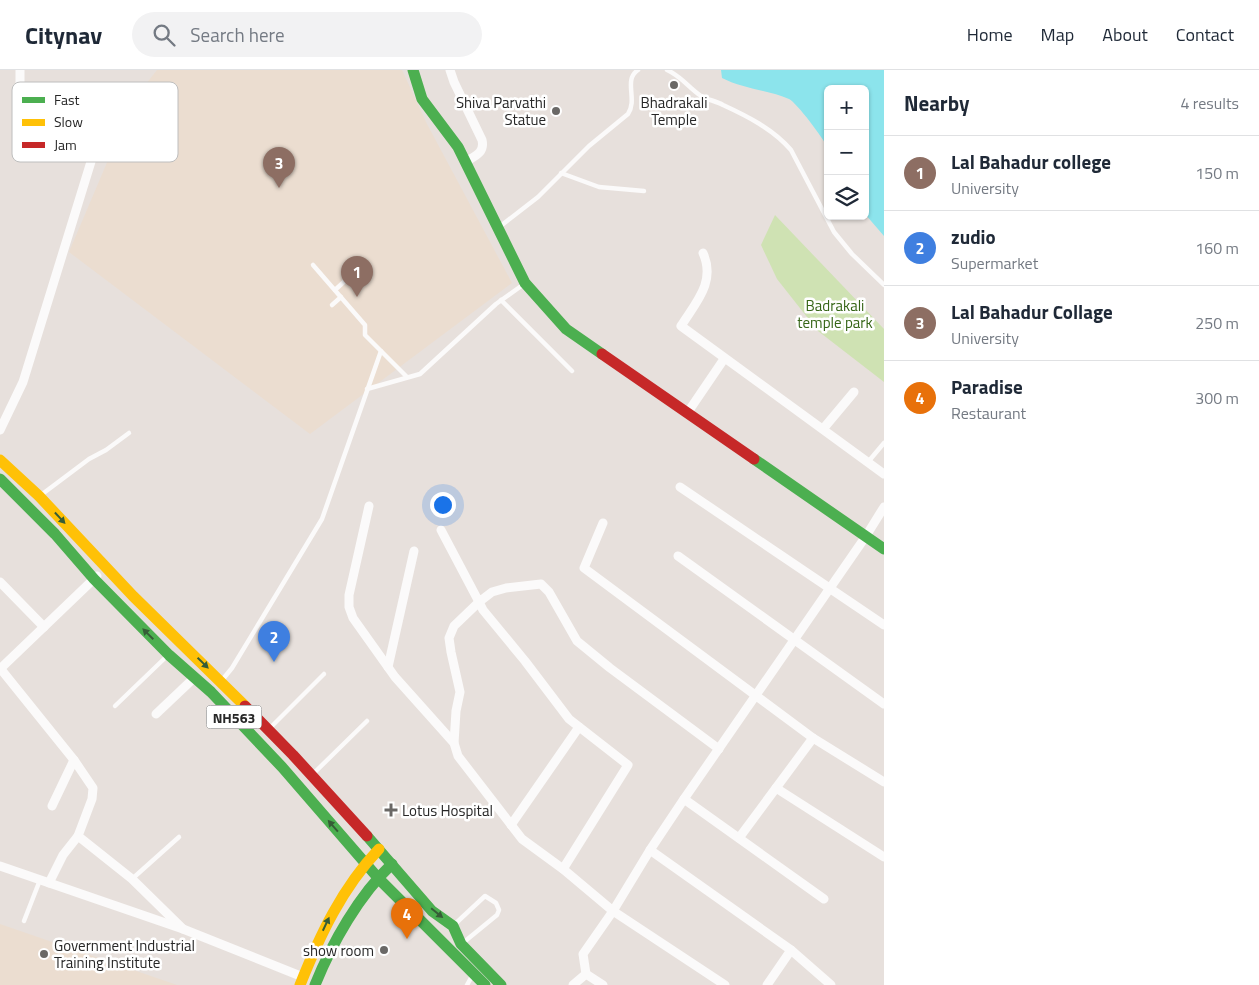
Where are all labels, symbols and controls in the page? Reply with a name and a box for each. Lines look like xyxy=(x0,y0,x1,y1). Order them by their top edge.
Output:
search box xyxy=(132,12,482,57)
text: Citynav xyxy=(25,17,102,53)
text: Search here xyxy=(190,20,285,49)
icon: search xyxy=(150,21,178,49)
text: Home xyxy=(967,21,1013,48)
text: Map xyxy=(1041,21,1074,48)
text: About xyxy=(1102,21,1148,48)
text: Contact xyxy=(1176,21,1234,48)
marker: Bhadrakali Temple xyxy=(668,79,680,91)
legend xyxy=(12,82,178,162)
map controls xyxy=(824,85,869,220)
button: + xyxy=(824,85,869,130)
text: Nearby xyxy=(904,87,969,119)
text: Fast xyxy=(54,89,79,110)
place label: Shiva Parvathi Statue xyxy=(456,91,546,131)
place label: Bhadrakali Temple xyxy=(641,91,707,131)
text: 4 results xyxy=(1180,91,1239,115)
marker: Shiva Parvathi Statue xyxy=(550,105,562,117)
text: Slow xyxy=(54,111,83,132)
button: − xyxy=(824,130,869,175)
text: Jam xyxy=(54,134,77,155)
pin: 3 xyxy=(263,147,295,188)
text: Lal Bahadur college xyxy=(951,147,1111,176)
text: 1 xyxy=(916,161,924,185)
text: 150 m xyxy=(1195,161,1239,185)
button: layers xyxy=(824,175,869,220)
text: University xyxy=(951,176,1019,200)
text: zudio xyxy=(951,222,996,251)
text: 2 xyxy=(916,236,924,260)
text: 160 m xyxy=(1195,236,1239,260)
text: Supermarket xyxy=(951,251,1038,275)
pin: 1 xyxy=(341,256,373,297)
park label: Badrakali temple park xyxy=(797,294,873,334)
text: Lal Bahadur Collage xyxy=(951,297,1113,326)
text: 3 xyxy=(916,311,924,335)
text: 250 m xyxy=(1195,311,1239,335)
text: University xyxy=(951,326,1019,350)
text: Paradise xyxy=(951,372,1023,401)
text: 4 xyxy=(916,386,924,410)
text: 300 m xyxy=(1195,386,1239,410)
text: Restaurant xyxy=(951,401,1026,425)
your location xyxy=(430,492,456,518)
one-way arrow xyxy=(54,511,66,523)
pin: 2 xyxy=(258,621,290,662)
one-way arrow xyxy=(142,628,154,640)
one-way arrow xyxy=(197,657,209,669)
road number: NH563 xyxy=(206,706,262,729)
place label: Lotus Hospital xyxy=(402,799,493,822)
marker: Lotus Hospital xyxy=(384,803,398,817)
one-way arrow xyxy=(328,820,339,833)
pin: 4 xyxy=(391,898,423,939)
one-way arrow xyxy=(430,908,443,919)
one-way arrow xyxy=(322,917,330,931)
place label: Government Industrial Training Institute xyxy=(54,934,195,974)
place label: show room xyxy=(303,939,374,962)
marker: show room xyxy=(378,944,390,956)
marker: Government Industrial Training Institute xyxy=(38,948,50,960)

